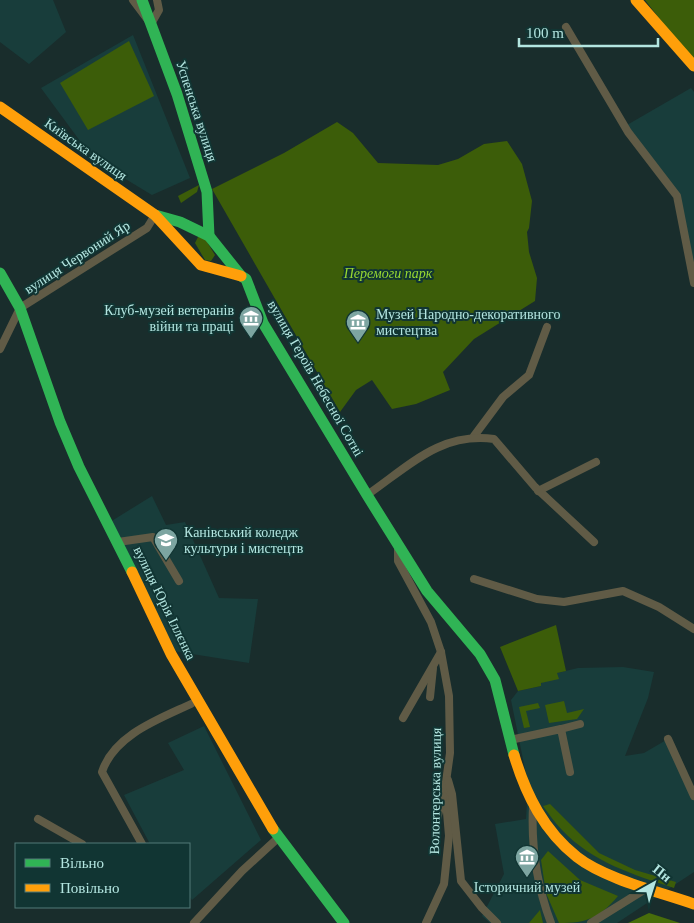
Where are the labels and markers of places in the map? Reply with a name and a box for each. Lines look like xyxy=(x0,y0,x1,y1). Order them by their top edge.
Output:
place label: Клуб-музей ветеранів війни та праці xyxy=(104,303,234,334)
museum icon: Клуб-музей ветеранів війни та праці xyxy=(238,305,264,339)
place label: Музей Народно-декоративного мистецтва xyxy=(376,307,560,338)
museum icon: Музей Народно-декоративного мистецтва xyxy=(345,309,371,343)
place label: Канівський коледж культури і мистецтв xyxy=(184,525,304,556)
school or university icon: Канівський коледж культури і мистецтв xyxy=(153,527,179,561)
museum icon: Історичний музей xyxy=(514,844,540,878)
place label: Історичний музей xyxy=(474,880,581,895)

